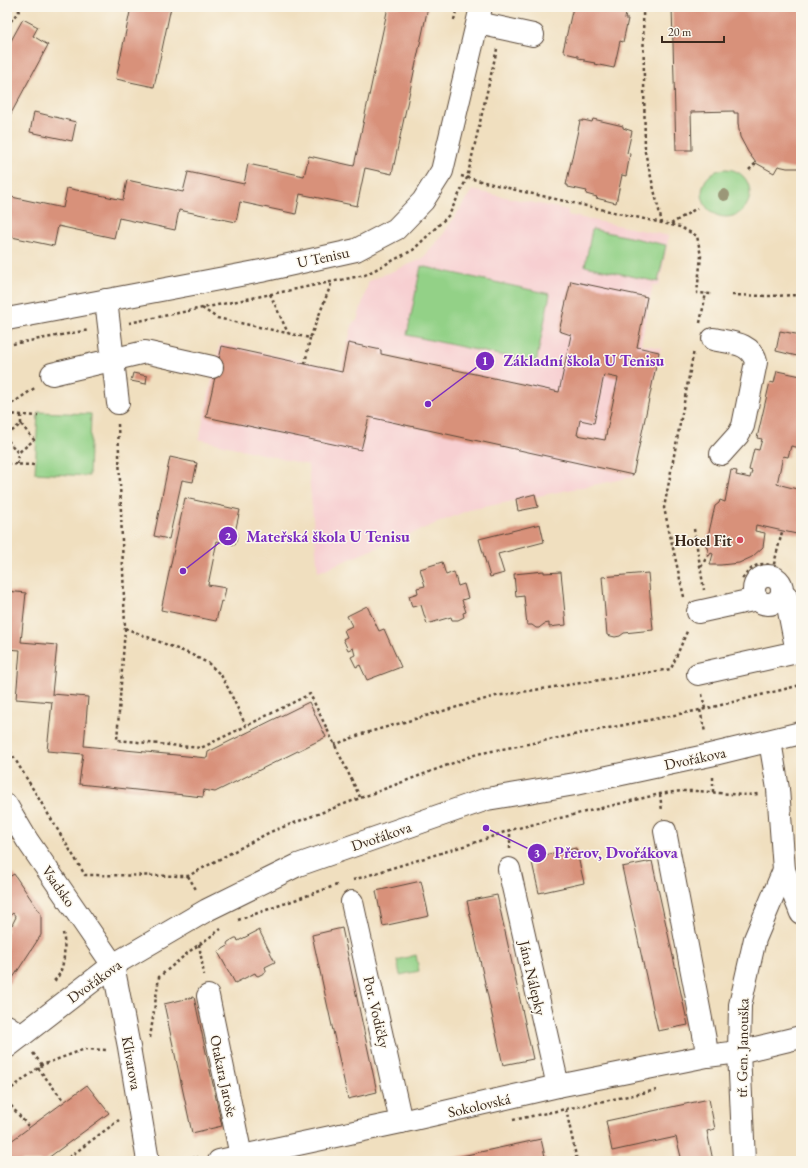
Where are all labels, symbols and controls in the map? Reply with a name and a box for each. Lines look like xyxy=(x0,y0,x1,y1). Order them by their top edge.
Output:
scale bar xyxy=(662,18,724,44)
text: 20 m xyxy=(668,24,692,40)
street label: U Tenisu xyxy=(295,242,351,272)
callout: Základní škola U Tenisu xyxy=(475,347,672,375)
text: Základní škola U Tenisu xyxy=(504,350,665,371)
text: 1 xyxy=(482,353,488,369)
callout: Mateřská škola U Tenisu xyxy=(218,522,418,550)
text: Mateřská škola U Tenisu xyxy=(246,526,410,547)
text: 2 xyxy=(225,528,232,544)
place label: Hotel Fit xyxy=(675,531,732,550)
marker: Hotel Fit xyxy=(735,535,745,545)
street label: Dvořákova xyxy=(662,742,728,774)
street label: Dvořákova xyxy=(348,817,414,855)
callout: Přerov, Dvořákova xyxy=(527,839,686,867)
text: Přerov, Dvořákova xyxy=(554,842,679,863)
text: 3 xyxy=(534,845,540,861)
street label: Vsadsko xyxy=(38,862,80,910)
street label: Jána Nálepky xyxy=(515,937,551,1018)
street label: Dvořákova xyxy=(63,955,125,1007)
street label: Por. Vodičky xyxy=(359,974,395,1050)
street label: tř. Gen. Janouška xyxy=(732,998,752,1098)
street label: Otakara Jaroše xyxy=(206,1033,242,1119)
street label: Klivarova xyxy=(118,1035,146,1091)
street label: Sokolovská xyxy=(446,1089,512,1121)

